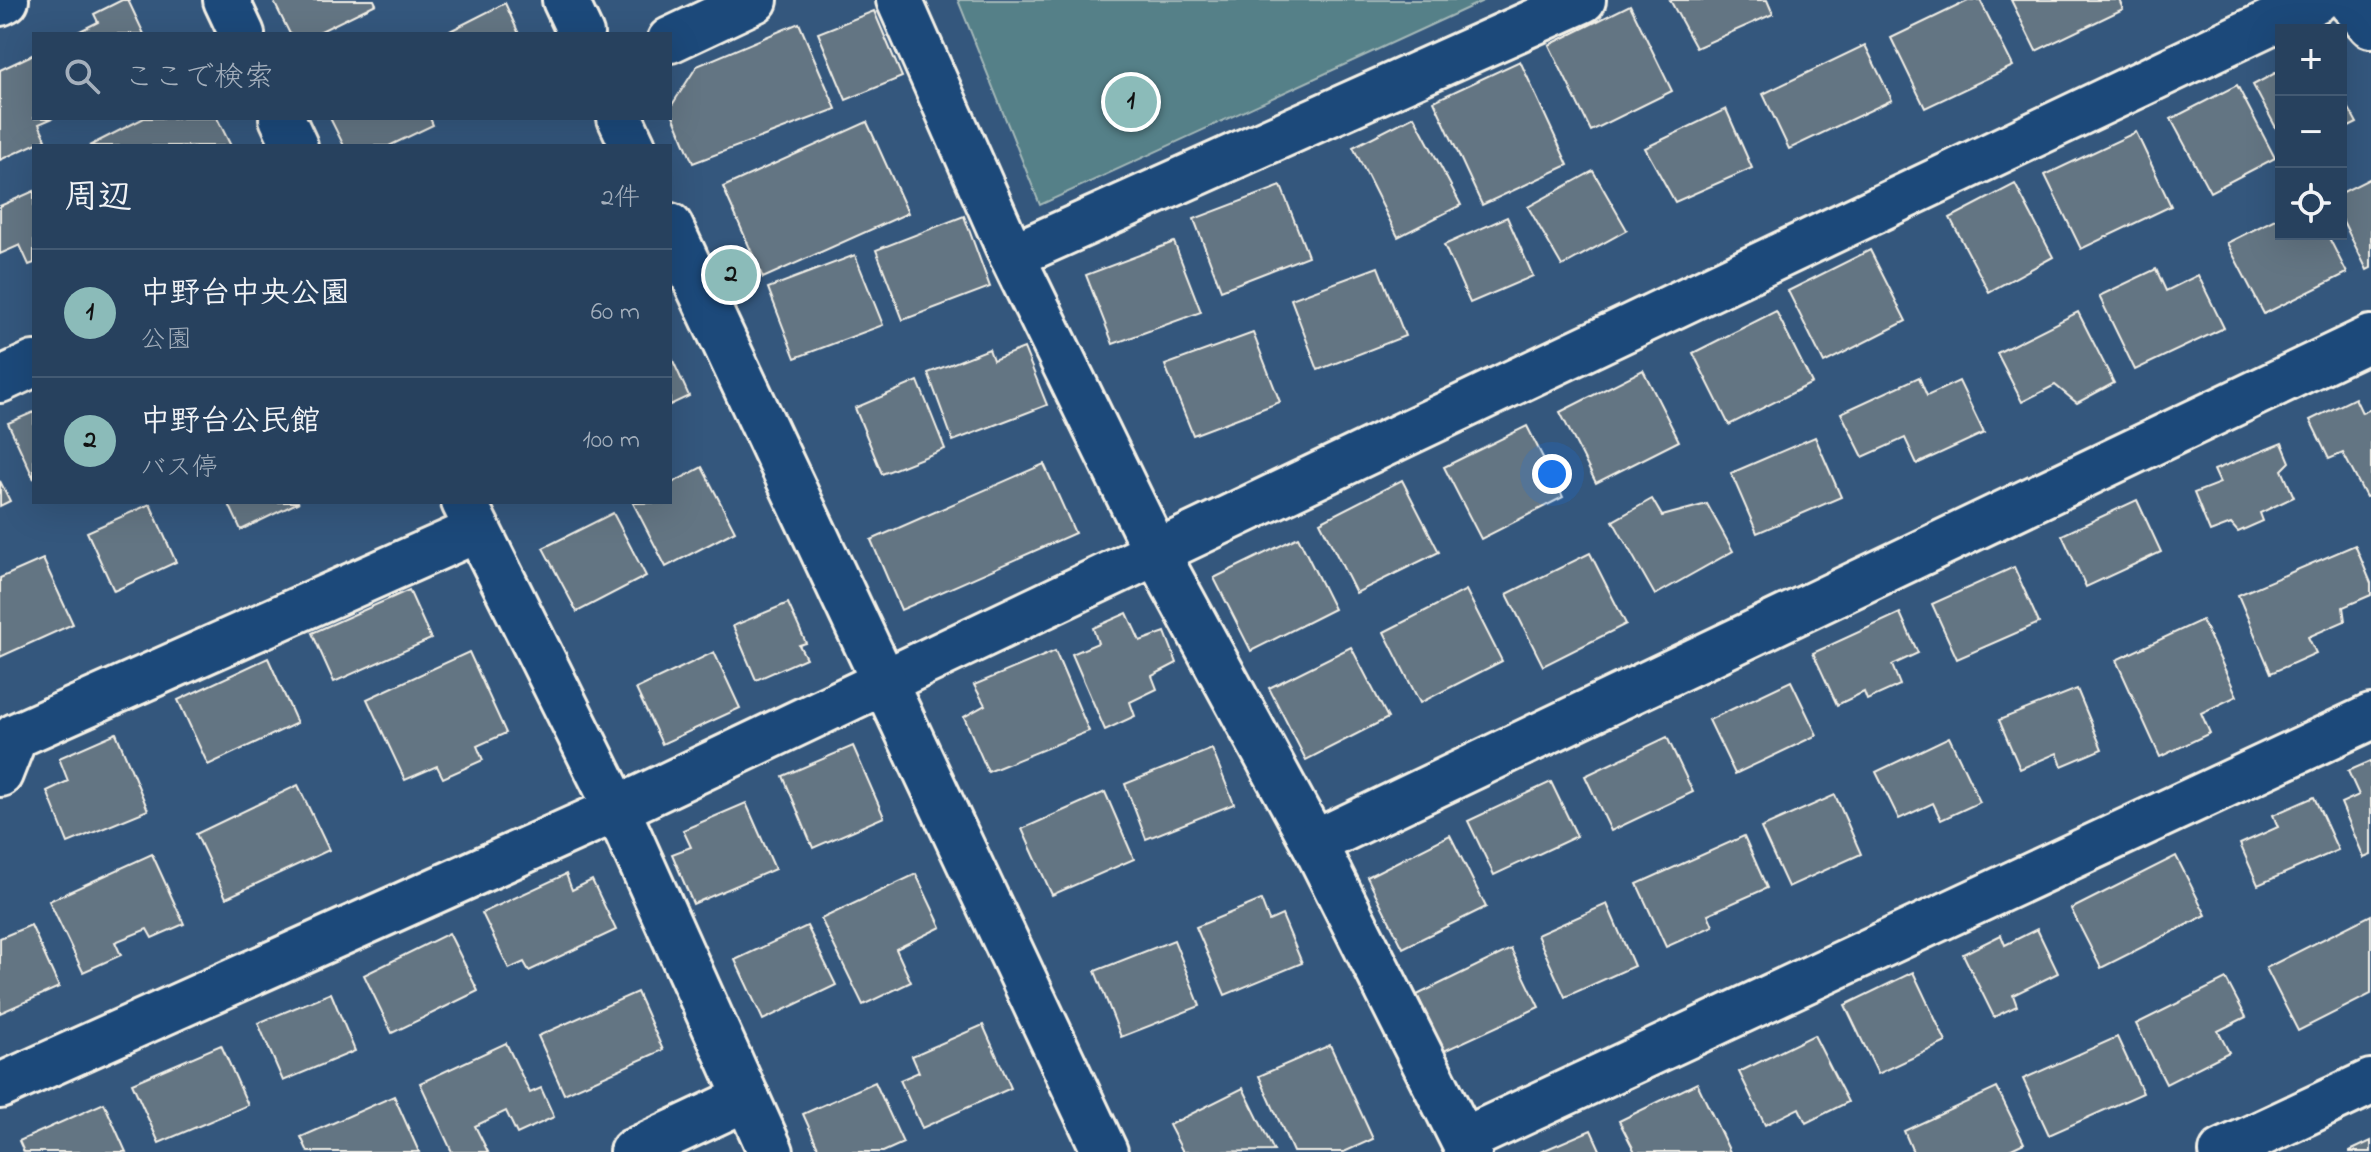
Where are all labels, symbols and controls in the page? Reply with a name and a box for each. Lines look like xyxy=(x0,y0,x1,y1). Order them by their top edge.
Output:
map controls xyxy=(2275,24,2347,240)
button: + xyxy=(2275,24,2347,96)
search box xyxy=(32,32,672,120)
icon: search xyxy=(60,54,104,98)
text: ここで検索 xyxy=(124,57,274,101)
pin: 1 xyxy=(1105,72,1157,132)
button: − xyxy=(2275,96,2347,168)
button: locate xyxy=(2275,168,2347,240)
text: 周辺 xyxy=(64,174,132,224)
text: 2件 xyxy=(601,180,640,218)
pin: 2 xyxy=(705,245,757,305)
text: 中野台中央公園 xyxy=(140,273,350,317)
text: 1 xyxy=(86,294,94,332)
text: 60 m xyxy=(591,294,640,332)
text: 公園 xyxy=(140,322,192,360)
text: 中野台公民館 xyxy=(140,401,320,445)
text: 2 xyxy=(84,422,96,460)
text: 100 m xyxy=(583,422,640,460)
text: バス停 xyxy=(140,450,218,488)
your location xyxy=(1532,454,1572,494)

